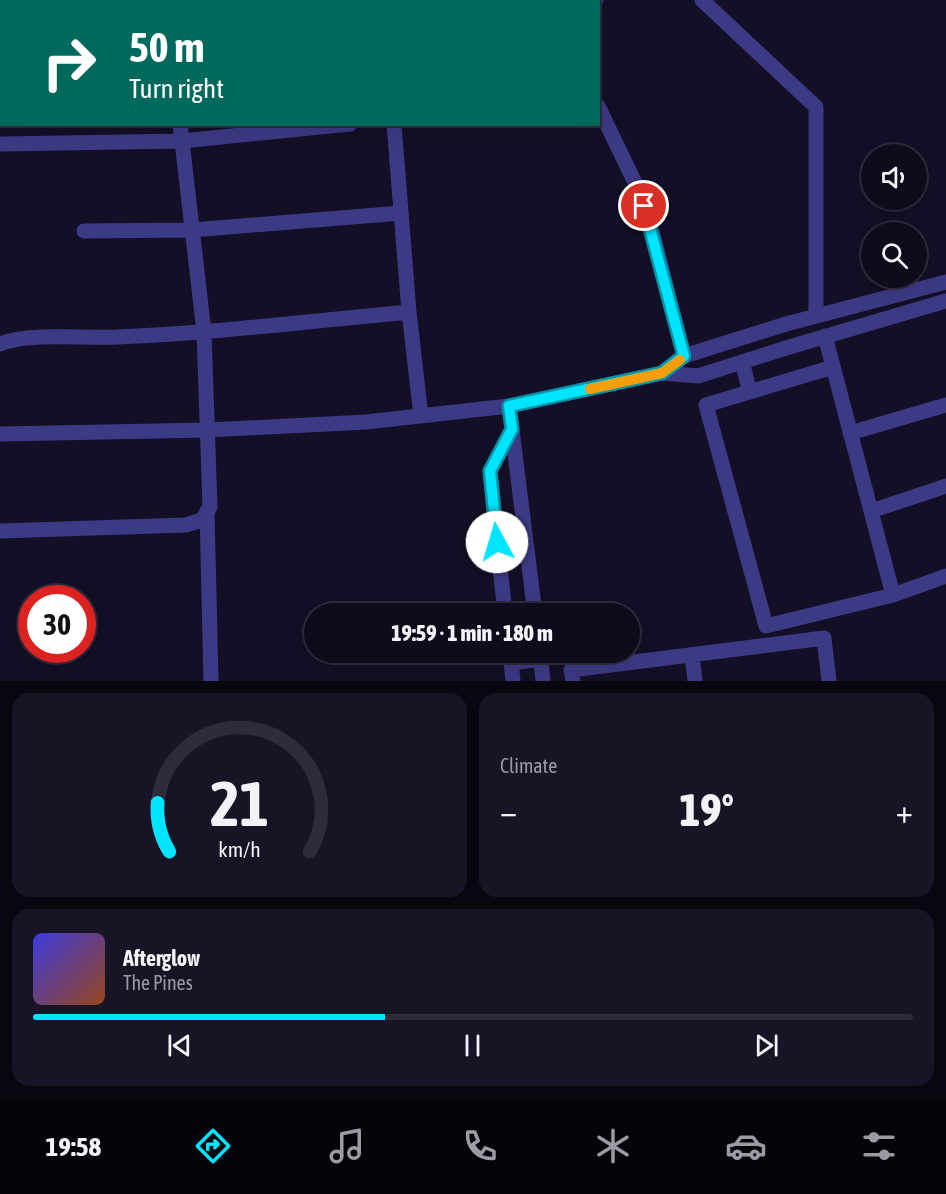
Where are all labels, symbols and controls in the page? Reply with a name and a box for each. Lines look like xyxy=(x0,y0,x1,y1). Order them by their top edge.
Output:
text: 50 m xyxy=(129,23,204,71)
icon: right xyxy=(30,24,108,102)
text: Turn right xyxy=(129,73,224,104)
map controls xyxy=(861,144,927,288)
button: sound xyxy=(861,144,927,210)
pin xyxy=(618,180,669,231)
icon: arrive xyxy=(627,189,660,222)
button: search xyxy=(861,222,927,288)
position arrow xyxy=(465,510,529,574)
speed limit sign: 30 xyxy=(18,585,96,663)
text: 19:59 · 1 min · 180 m xyxy=(391,620,553,646)
text: Climate xyxy=(500,754,557,777)
text: 21 xyxy=(210,768,269,839)
text: 19° xyxy=(679,784,734,836)
text: − xyxy=(500,792,517,830)
text: + xyxy=(896,792,913,830)
text: km/h xyxy=(218,837,261,862)
text: Afterglow xyxy=(123,945,200,971)
text: The Pines xyxy=(123,971,193,994)
icon: previous xyxy=(163,1029,196,1062)
icon: pause xyxy=(456,1029,489,1062)
icon: next xyxy=(750,1029,783,1062)
icon: directions xyxy=(192,1125,234,1167)
icon: music xyxy=(326,1125,368,1167)
icon: phone xyxy=(459,1125,501,1167)
icon: climate xyxy=(592,1125,634,1167)
icon: car xyxy=(725,1125,767,1167)
icon: filters xyxy=(858,1125,900,1167)
text: 19:58 xyxy=(46,1131,101,1162)

